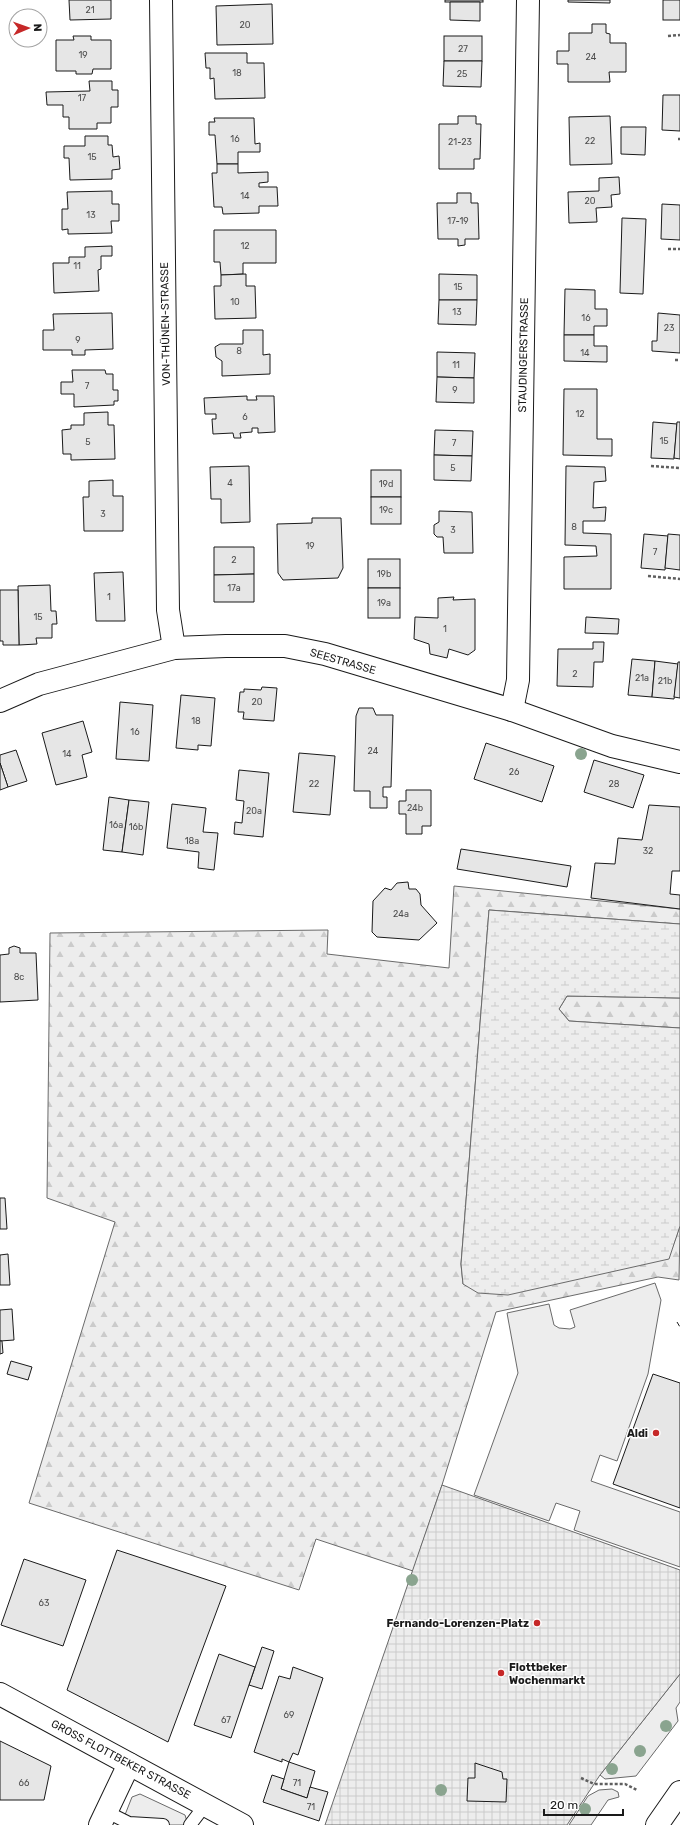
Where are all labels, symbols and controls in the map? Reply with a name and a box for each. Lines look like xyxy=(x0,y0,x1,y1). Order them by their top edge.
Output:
house number: 21 xyxy=(85,5,95,15)
north arrow xyxy=(8,8,48,48)
house number: 20 xyxy=(240,20,251,30)
text: N xyxy=(31,23,44,32)
house number: 27 xyxy=(458,44,468,54)
house number: 19 xyxy=(78,50,88,60)
house number: 24 xyxy=(586,52,597,62)
house number: 18 xyxy=(232,68,242,78)
house number: 25 xyxy=(457,69,467,79)
house number: 17 xyxy=(78,93,87,103)
house number: 16 xyxy=(230,134,240,144)
house number: 22 xyxy=(585,136,595,146)
house number: 21-23 xyxy=(448,137,472,147)
house number: 15 xyxy=(87,152,97,162)
house number: 14 xyxy=(240,191,250,201)
house number: 20 xyxy=(585,196,596,206)
house number: 13 xyxy=(86,210,96,220)
house number: 17-19 xyxy=(447,216,469,226)
house number: 12 xyxy=(240,241,250,251)
house number: 11 xyxy=(73,261,81,271)
street label: VON-THÜNEN-STRASSE xyxy=(158,262,173,386)
house number: 15 xyxy=(453,282,463,292)
house number: 10 xyxy=(230,297,240,307)
street label: STAUDINGERSTRASSE xyxy=(516,297,531,413)
house number: 13 xyxy=(452,307,462,317)
house number: 16 xyxy=(581,313,591,323)
house number: 23 xyxy=(664,323,674,333)
house number: 9 xyxy=(75,335,81,345)
house number: 8 xyxy=(236,346,242,356)
house number: 14 xyxy=(580,348,590,358)
house number: 11 xyxy=(452,360,460,370)
house number: 7 xyxy=(85,381,90,391)
house number: 9 xyxy=(452,385,458,395)
house number: 12 xyxy=(575,409,585,419)
house number: 6 xyxy=(242,412,248,422)
house number: 15 xyxy=(659,436,669,446)
house number: 5 xyxy=(85,437,91,447)
house number: 7 xyxy=(452,438,457,448)
house number: 5 xyxy=(450,463,456,473)
house number: 4 xyxy=(227,478,233,488)
house number: 19d xyxy=(379,479,393,489)
house number: 19c xyxy=(379,505,393,515)
house number: 3 xyxy=(100,509,106,519)
house number: 8 xyxy=(571,522,577,532)
house number: 3 xyxy=(450,525,456,535)
house number: 19 xyxy=(305,541,315,551)
house number: 7 xyxy=(653,547,658,557)
house number: 2 xyxy=(231,555,237,565)
house number: 19b xyxy=(377,569,391,579)
house number: 17a xyxy=(227,583,241,593)
house number: 1 xyxy=(107,592,111,602)
house number: 19a xyxy=(377,598,391,608)
house number: 15 xyxy=(33,612,43,622)
house number: 1 xyxy=(443,624,447,634)
street label: SEESTRASSE xyxy=(308,646,378,677)
house number: 2 xyxy=(572,669,578,679)
house number: 21a xyxy=(635,673,649,683)
house number: 21b xyxy=(658,676,672,686)
house number: 20 xyxy=(252,697,263,707)
house number: 18 xyxy=(191,716,201,726)
house number: 16 xyxy=(130,727,140,737)
house number: 24 xyxy=(368,746,379,756)
house number: 14 xyxy=(62,749,72,759)
house number: 26 xyxy=(509,767,520,777)
house number: 22 xyxy=(309,779,319,789)
house number: 28 xyxy=(608,779,620,789)
house number: 24b xyxy=(407,803,423,813)
house number: 20a xyxy=(246,806,262,816)
house number: 16a xyxy=(109,820,123,830)
house number: 16b xyxy=(129,822,143,832)
house number: 18a xyxy=(185,836,199,846)
house number: 32 xyxy=(643,846,653,856)
house number: 24a xyxy=(393,909,409,919)
house number: 8c xyxy=(14,972,24,982)
place label: Aldi xyxy=(627,1427,648,1440)
marker: Aldi xyxy=(651,1428,661,1438)
house number: 63 xyxy=(39,1598,49,1608)
place label: Fernando-Lorenzen-Platz xyxy=(386,1617,529,1630)
marker: Fernando-Lorenzen-Platz xyxy=(532,1618,542,1628)
place label: Flottbeker Wochenmarkt xyxy=(509,1661,585,1687)
marker: Flottbeker Wochenmarkt xyxy=(496,1668,506,1678)
house number: 69 xyxy=(284,1710,294,1720)
house number: 67 xyxy=(221,1715,231,1725)
street label: GROSS FLOTTBEKER STRASSE xyxy=(49,1717,193,1802)
house number: 66 xyxy=(19,1778,30,1788)
house number: 71 xyxy=(293,1778,301,1788)
scale bar xyxy=(544,1791,623,1817)
text: 20 m xyxy=(550,1798,578,1812)
house number: 71 xyxy=(307,1802,315,1812)

